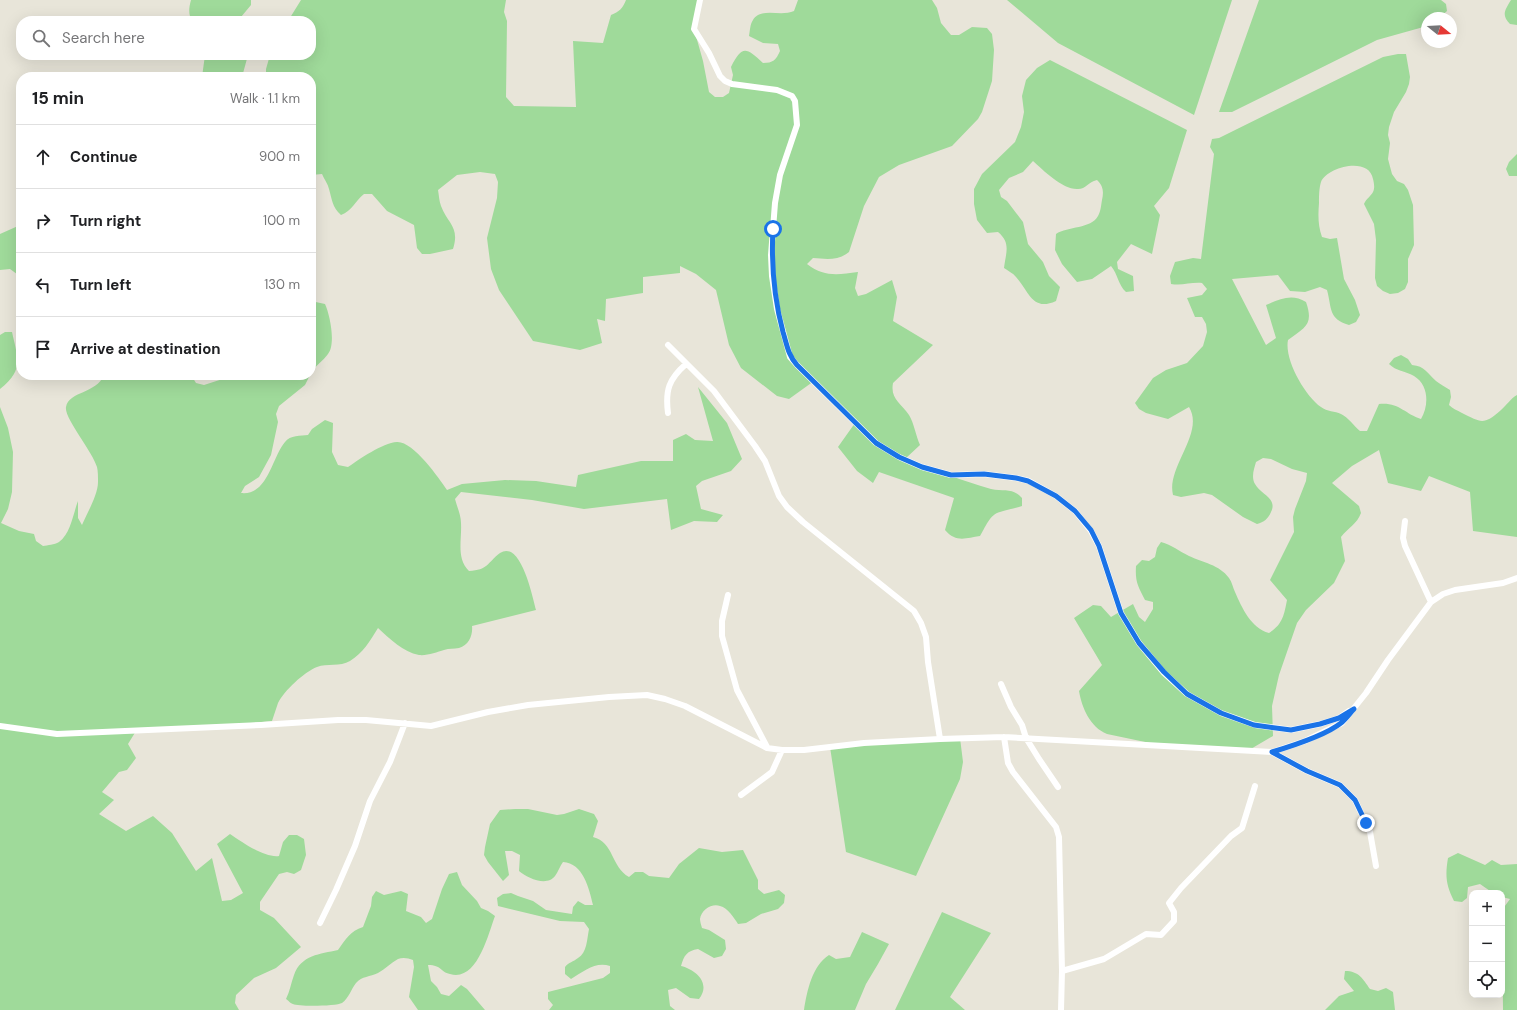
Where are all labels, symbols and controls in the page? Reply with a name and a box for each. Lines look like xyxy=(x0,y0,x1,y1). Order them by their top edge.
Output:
north arrow xyxy=(1421,12,1457,48)
search box xyxy=(16,16,316,60)
icon: search xyxy=(30,27,52,49)
text: Search here xyxy=(62,28,145,48)
text: 15 min xyxy=(32,87,84,109)
text: Walk · 1.1 km xyxy=(230,90,300,107)
icon: ahead xyxy=(32,146,54,168)
text: Continue xyxy=(70,147,138,167)
text: 900 m xyxy=(259,148,300,165)
icon: right xyxy=(32,210,54,232)
text: Turn right xyxy=(70,211,141,231)
text: 100 m xyxy=(263,212,300,229)
route start xyxy=(764,220,782,238)
icon: left xyxy=(32,274,54,296)
text: Turn left xyxy=(70,275,131,295)
text: 130 m xyxy=(264,276,300,293)
icon: arrive xyxy=(32,338,54,360)
text: Arrive at destination xyxy=(70,339,221,359)
route end xyxy=(1357,814,1375,832)
map controls xyxy=(1469,890,1505,998)
button: + xyxy=(1469,890,1505,926)
button: − xyxy=(1469,926,1505,962)
button: locate xyxy=(1469,962,1505,998)

